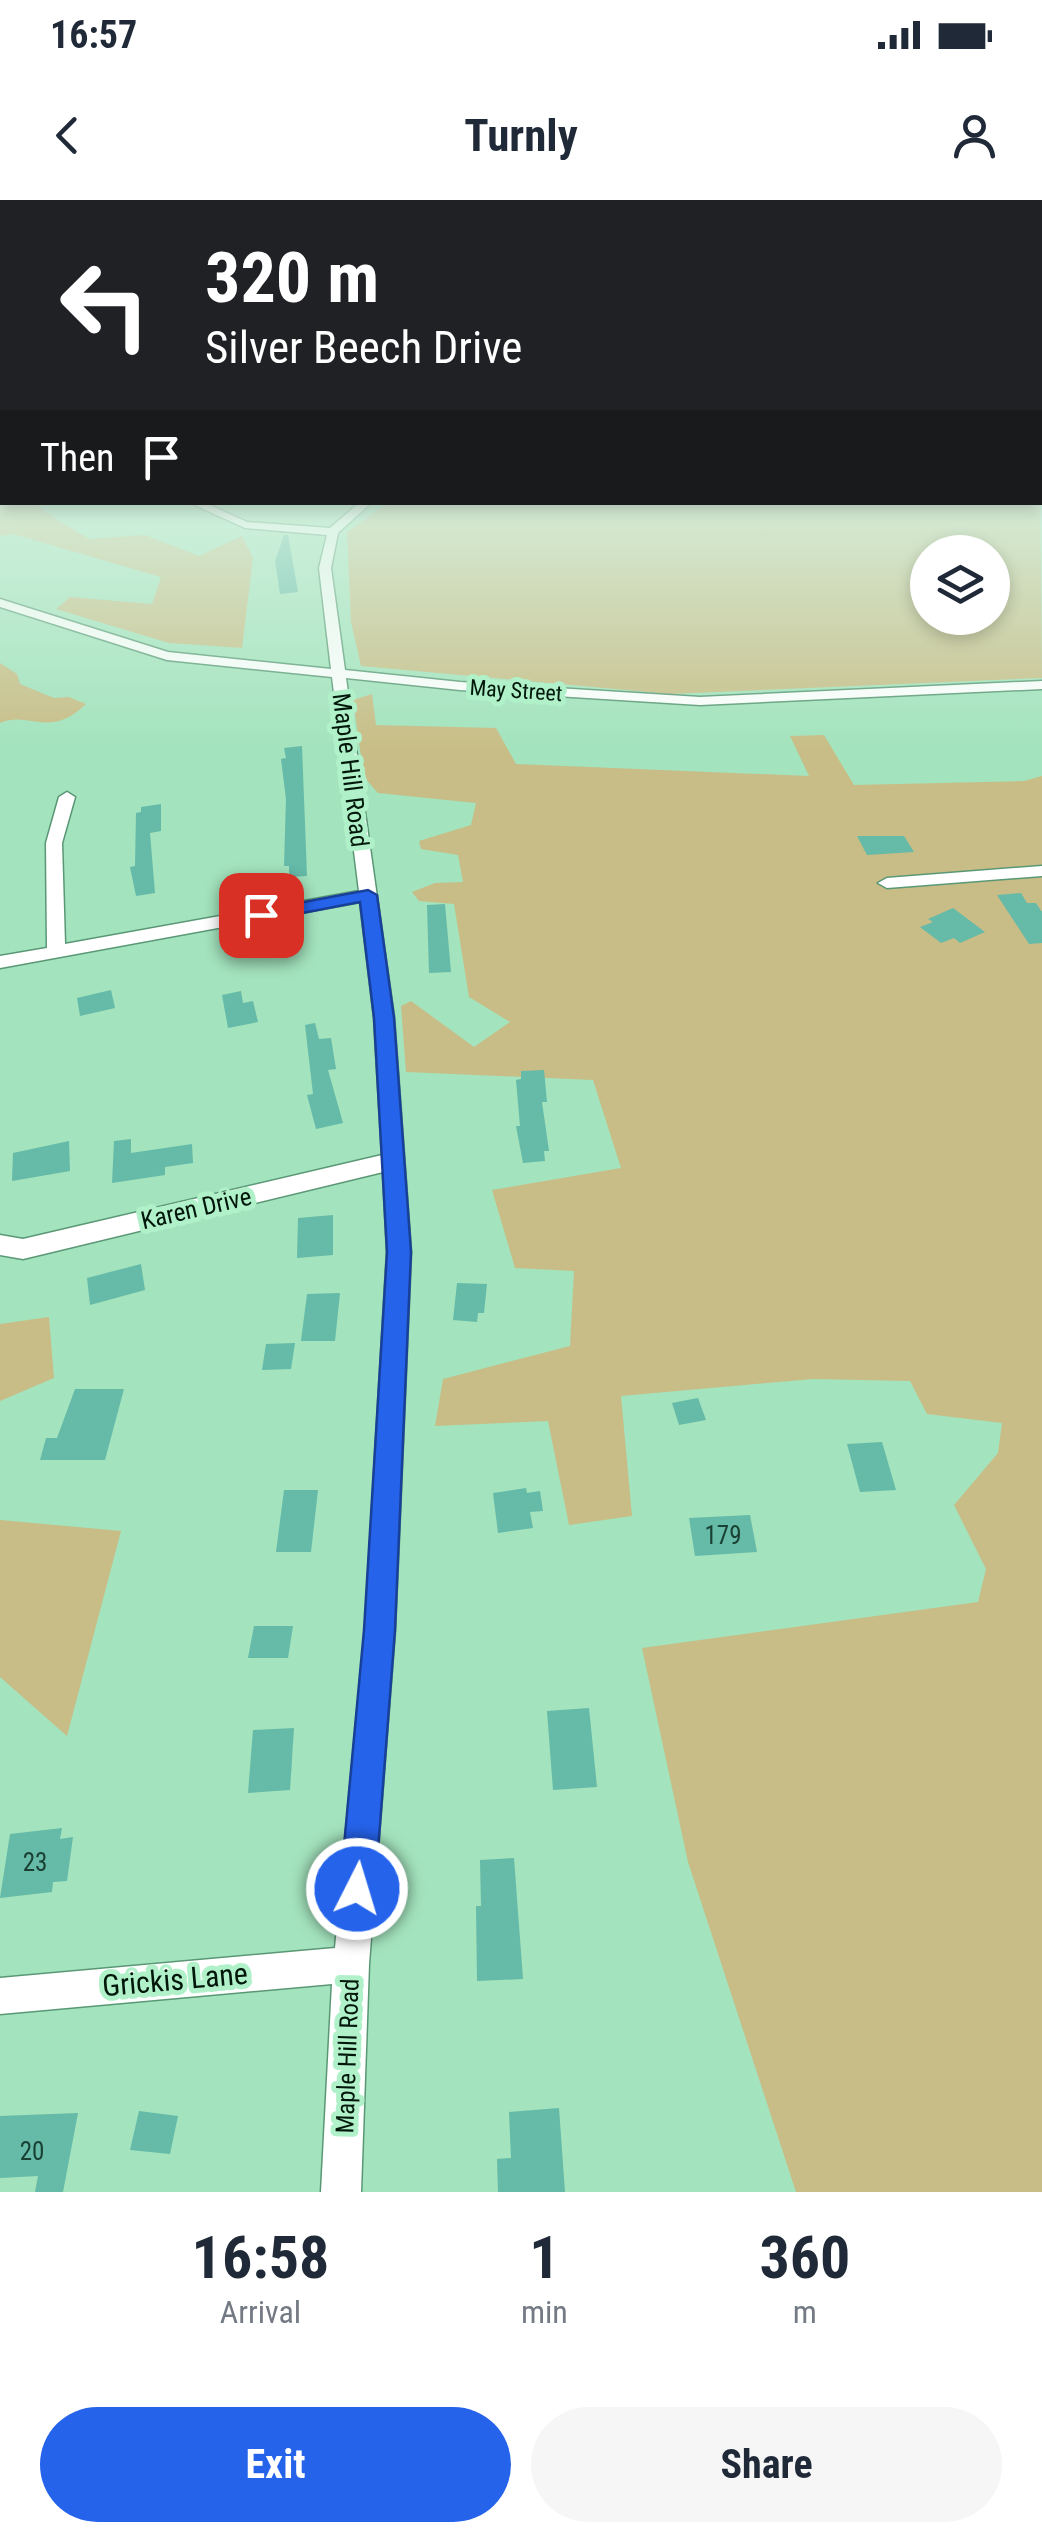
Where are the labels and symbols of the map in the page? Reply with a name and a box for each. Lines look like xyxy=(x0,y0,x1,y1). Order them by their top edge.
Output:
street label: May Street xyxy=(469,675,563,706)
street label: Maple Hill Road xyxy=(327,691,374,849)
pin xyxy=(219,873,304,958)
street label: Karen Drive xyxy=(138,1182,254,1235)
house number: 179 xyxy=(704,1521,742,1550)
position arrow xyxy=(305,1837,409,1941)
house number: 23 xyxy=(23,1848,47,1877)
street label: Grickis Lane xyxy=(101,1956,249,2003)
street label: Maple Hill Road xyxy=(330,1978,365,2134)
house number: 20 xyxy=(20,2137,44,2166)

